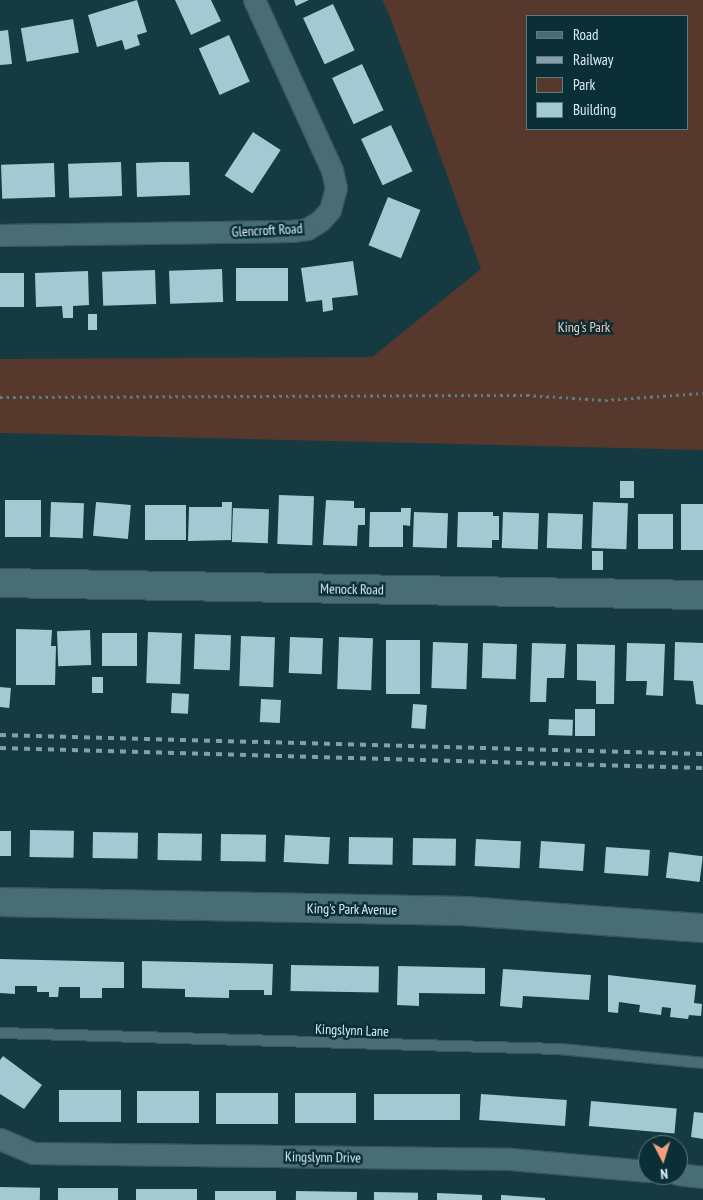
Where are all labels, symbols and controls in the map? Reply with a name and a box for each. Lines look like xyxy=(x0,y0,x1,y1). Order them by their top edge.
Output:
legend xyxy=(526,15,688,130)
text: Road xyxy=(573,25,599,44)
text: Railway xyxy=(573,50,613,69)
text: Park xyxy=(573,75,595,94)
text: Building xyxy=(573,100,616,119)
street label: Glencroft Road xyxy=(231,220,303,240)
park label: King's Park xyxy=(558,319,610,335)
street label: Menock Road xyxy=(320,580,384,598)
street label: King's Park Avenue xyxy=(306,900,398,918)
street label: Kingslynn Lane xyxy=(315,1020,389,1040)
north arrow xyxy=(638,1135,688,1185)
street label: Kingslynn Drive xyxy=(285,1148,361,1166)
text: N xyxy=(660,1165,669,1183)

